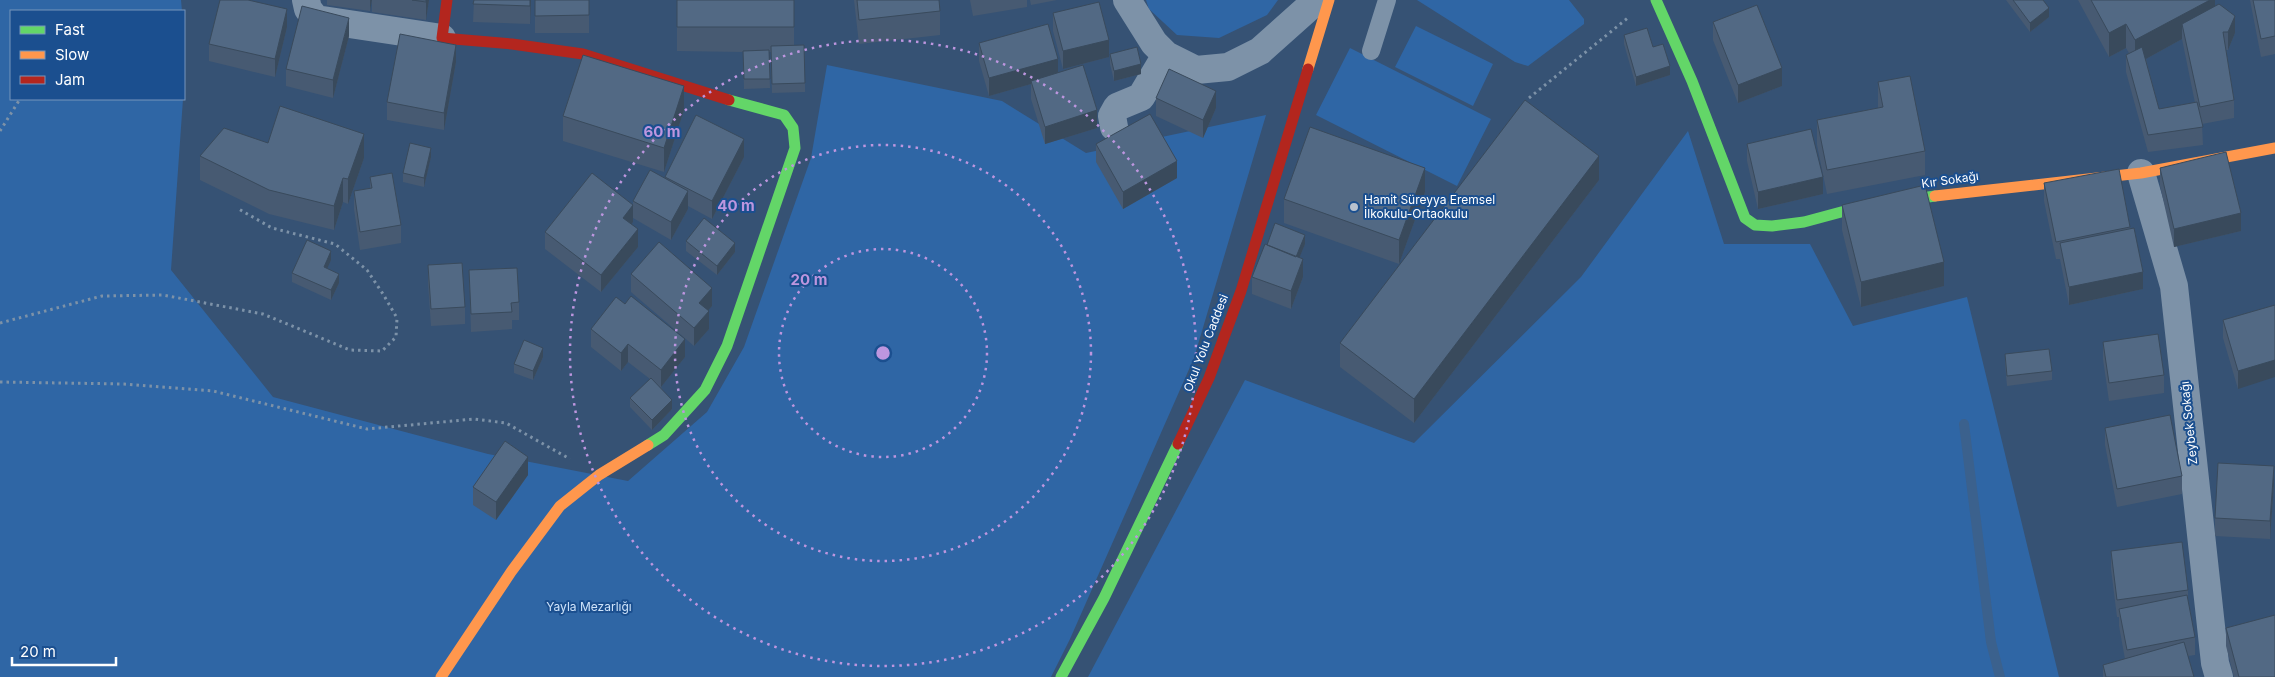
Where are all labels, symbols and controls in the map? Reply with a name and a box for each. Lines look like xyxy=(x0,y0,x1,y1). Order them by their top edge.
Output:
legend xyxy=(10,10,185,100)
text: Fast xyxy=(55,20,85,39)
text: Slow xyxy=(55,45,89,64)
text: Jam xyxy=(55,70,85,89)
text: 60 m xyxy=(643,122,681,141)
street label: Kır Sokağı xyxy=(1920,168,1979,191)
place label: Hamit Süreyya Eremsel İlkokulu-Ortaokulu xyxy=(1364,192,1495,221)
text: 40 m xyxy=(717,196,755,215)
marker: Hamit Süreyya Eremsel İlkokulu-Ortaokulu xyxy=(1348,201,1360,213)
text: 20 m xyxy=(791,270,827,289)
street label: Okul Yolu Caddesi xyxy=(1180,292,1231,394)
centre of rings xyxy=(874,344,892,362)
street label: Zeybek Sokağı xyxy=(2177,381,2200,466)
park label: Yayla Mezarlığı xyxy=(546,599,632,614)
scale bar xyxy=(12,634,116,666)
text: 20 m xyxy=(20,642,56,661)

